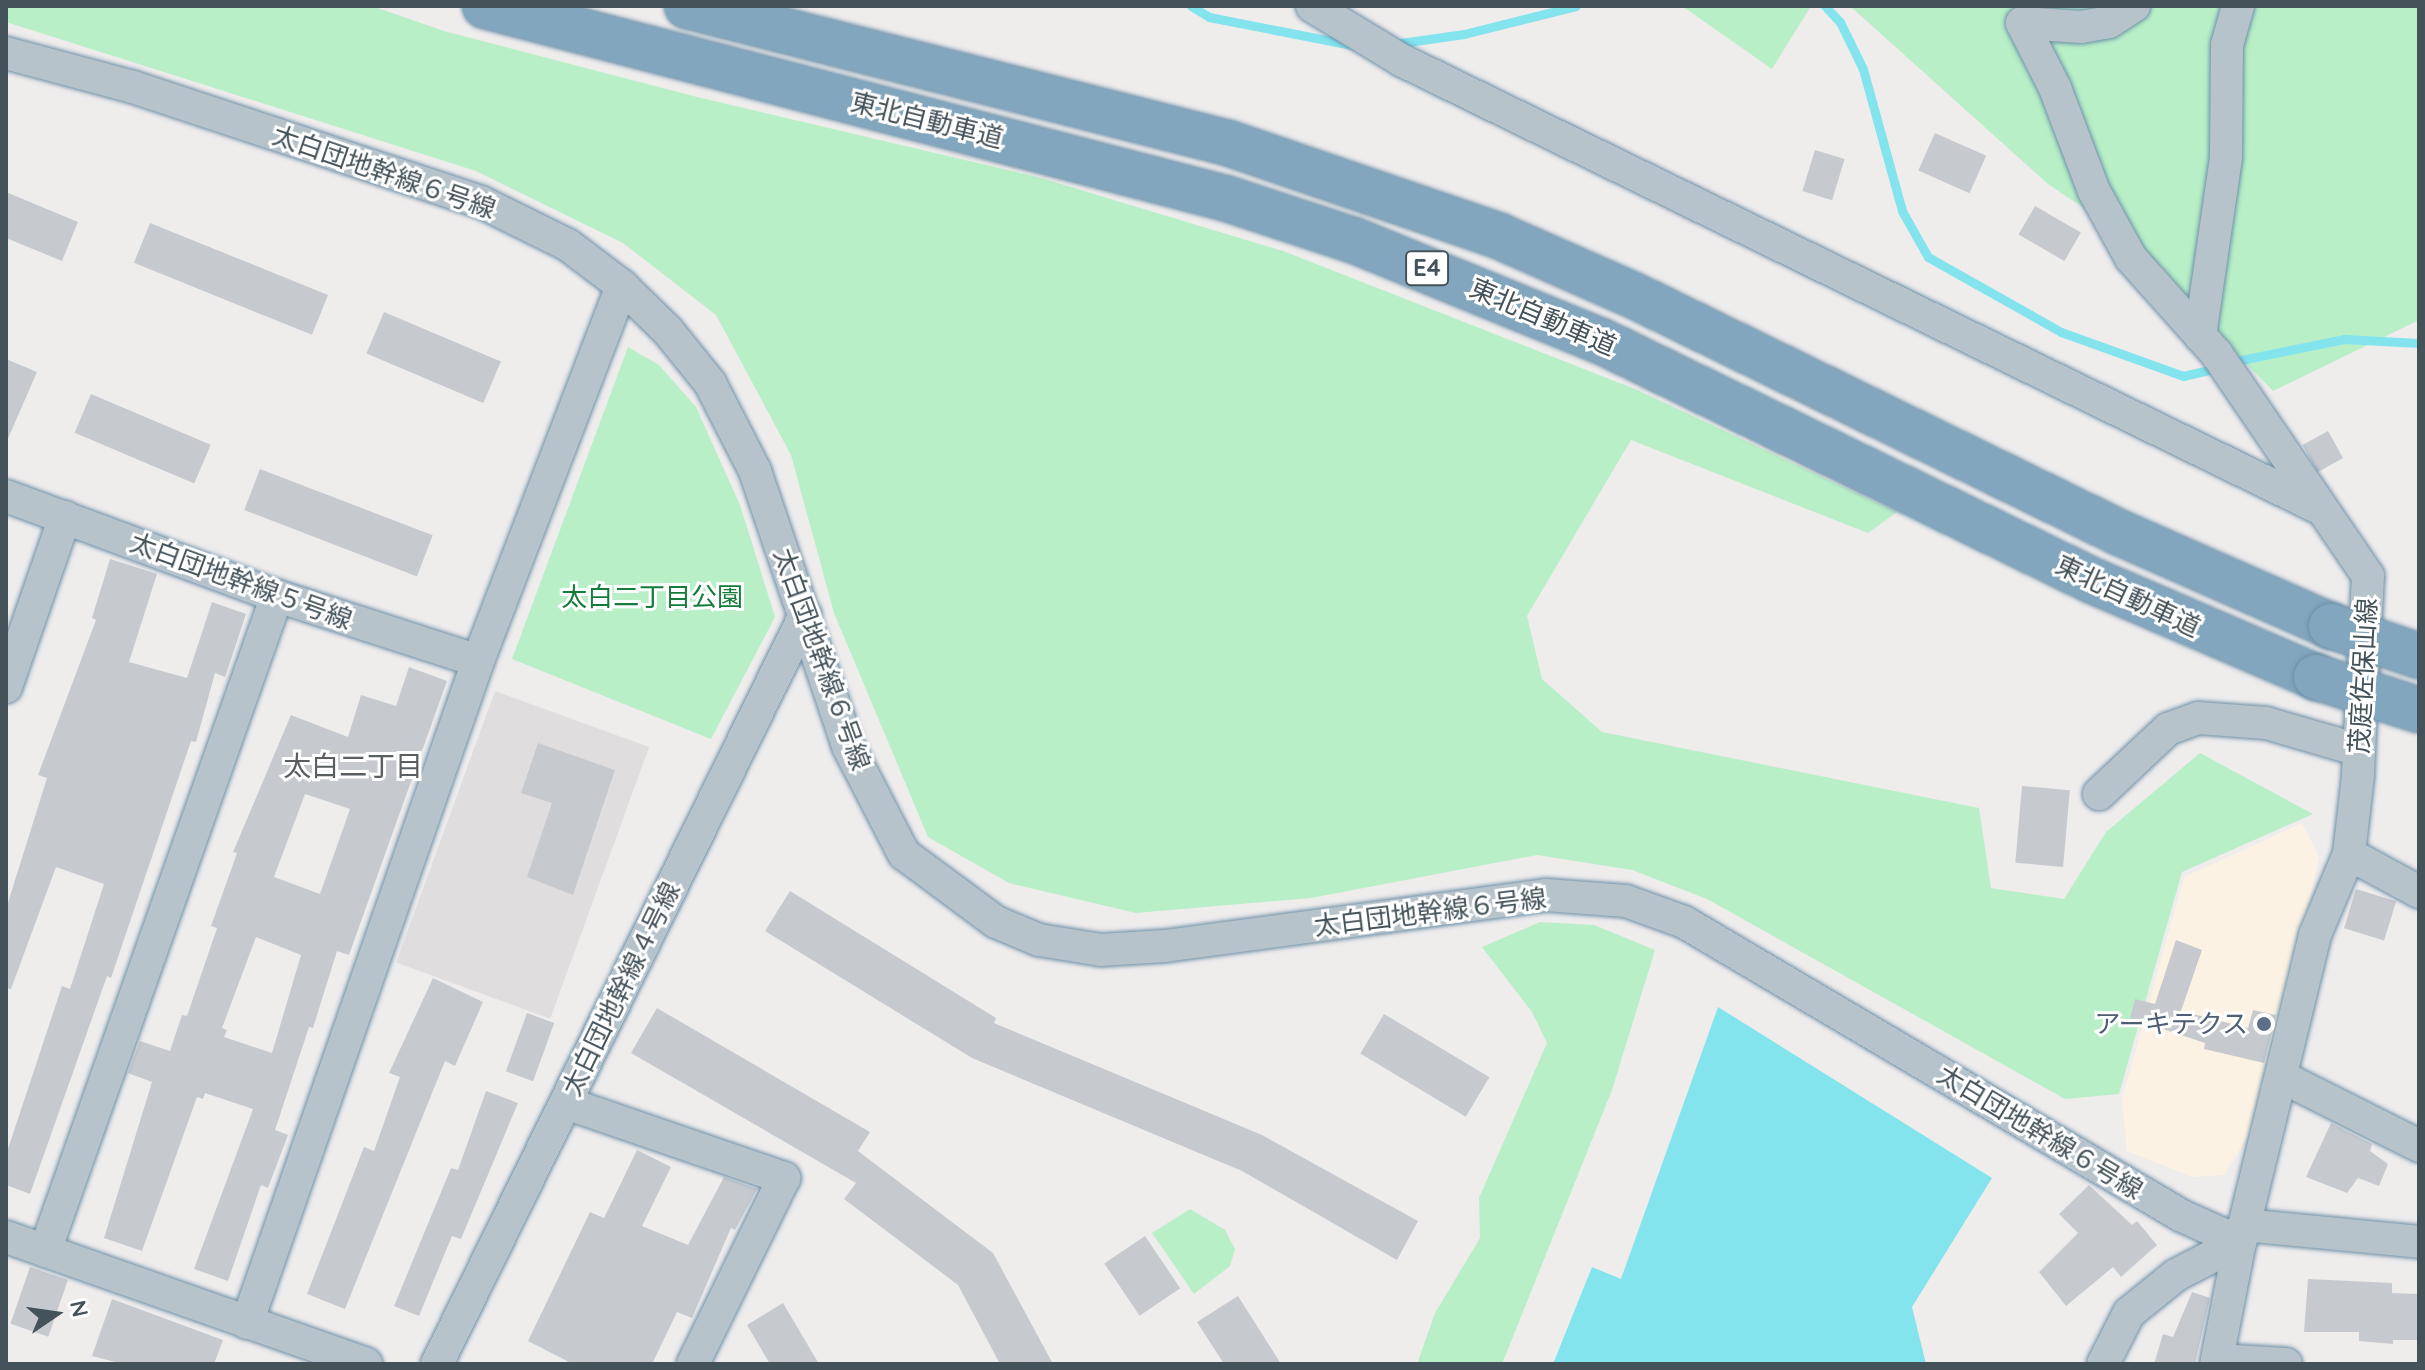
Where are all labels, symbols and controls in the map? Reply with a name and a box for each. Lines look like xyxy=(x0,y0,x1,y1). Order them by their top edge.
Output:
street label: 東北自動車道 xyxy=(848,86,1006,154)
street label: 太白団地幹線６号線 xyxy=(268,119,500,225)
road number: E4 xyxy=(1405,248,1449,288)
street label: 東北自動車道 xyxy=(1465,272,1621,362)
street label: 太白団地幹線５号線 xyxy=(126,526,356,636)
street label: 太白団地幹線６号線 xyxy=(767,544,877,774)
street label: 東北自動車道 xyxy=(2051,549,2205,643)
park label: 太白二丁目公園 xyxy=(561,581,743,613)
street label: 茂庭佐保山線 xyxy=(2343,597,2383,755)
district label: 太白二丁目 xyxy=(283,749,423,783)
street label: 太白団地幹線４号線 xyxy=(556,877,686,1101)
street label: 太白団地幹線６号線 xyxy=(1312,882,1548,942)
place label: アーキテクス xyxy=(2094,1008,2248,1040)
marker: アーキテクス xyxy=(2255,1015,2273,1033)
street label: 太白団地幹線６号線 xyxy=(1932,1058,2148,1206)
north arrow xyxy=(16,1274,96,1354)
text: N xyxy=(64,1298,95,1320)

